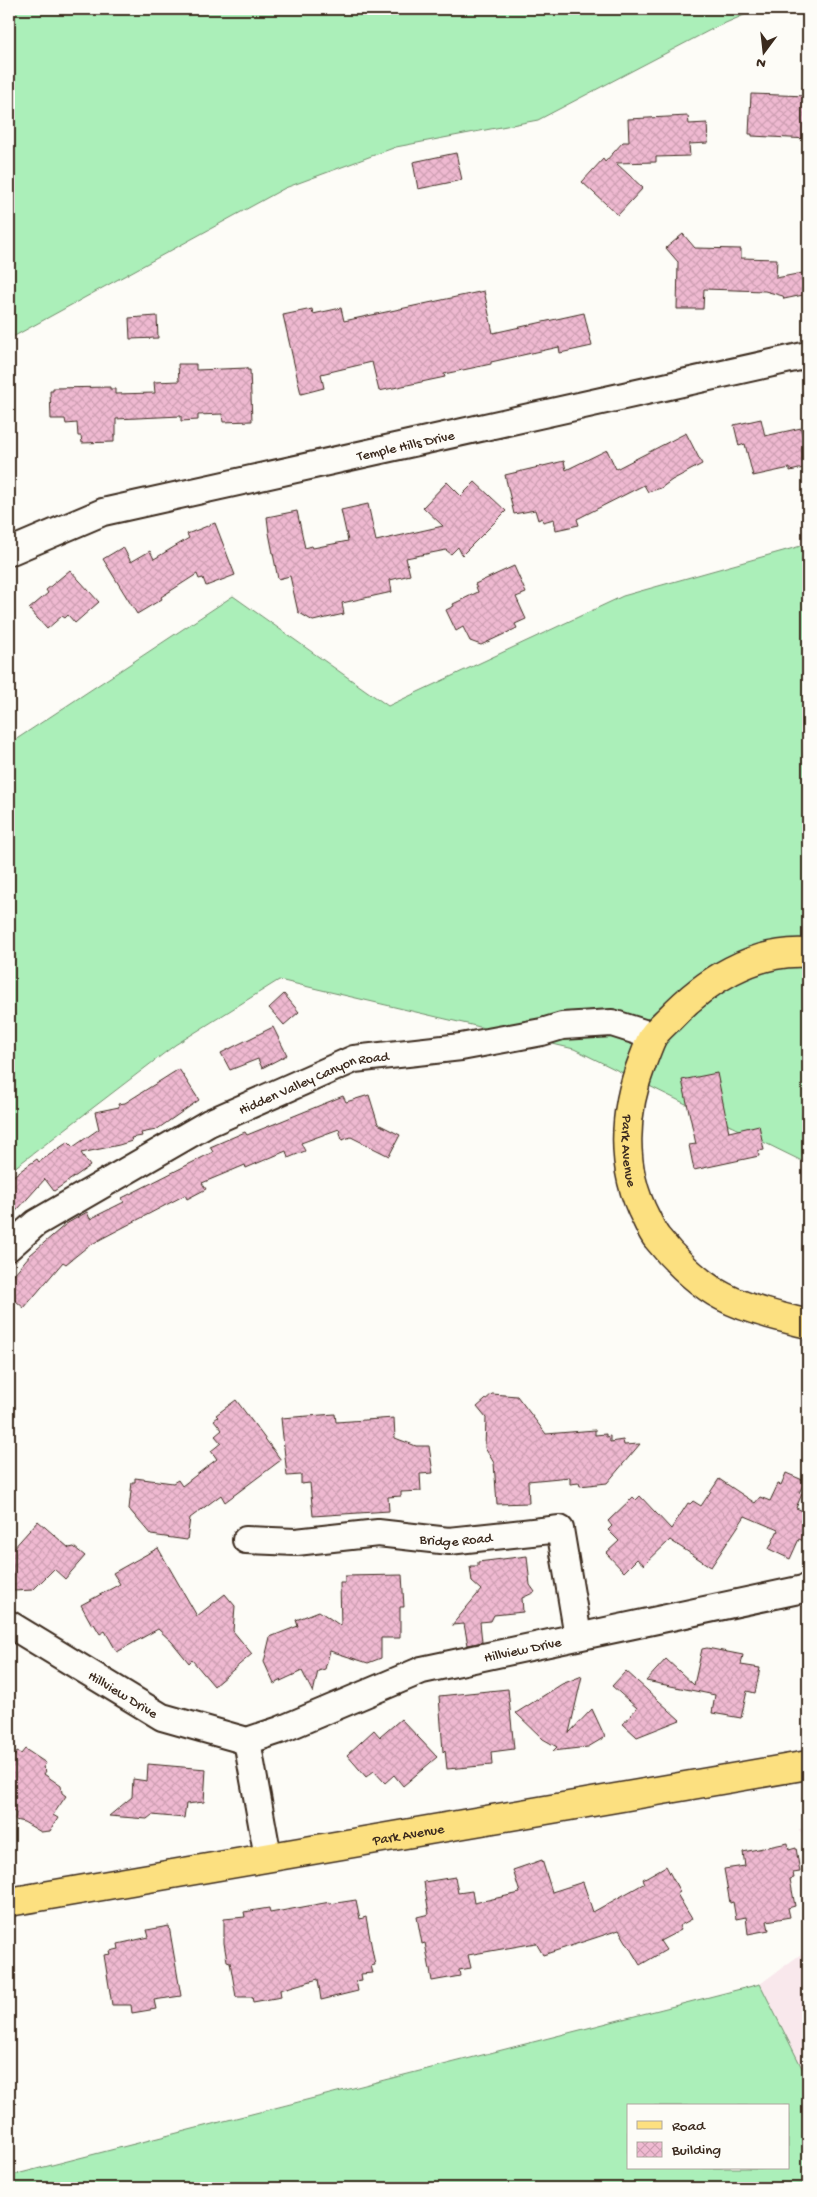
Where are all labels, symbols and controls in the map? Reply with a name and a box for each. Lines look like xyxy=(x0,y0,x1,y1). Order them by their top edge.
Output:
north arrow xyxy=(740,28,790,78)
text: N xyxy=(755,53,768,72)
street label: Temple Hills Drive xyxy=(355,428,457,466)
street label: Hidden Valley Canyon Road xyxy=(237,1049,392,1120)
street label: Park Avenue xyxy=(616,1113,639,1190)
street label: Bridge Road xyxy=(418,1530,495,1552)
street label: Hillview Drive xyxy=(483,1634,564,1668)
street label: Hillview Drive xyxy=(84,1668,161,1724)
street label: Park Avenue xyxy=(371,1821,446,1851)
legend xyxy=(627,2104,790,2170)
text: Road xyxy=(672,2118,706,2136)
text: Building xyxy=(671,2142,721,2160)

